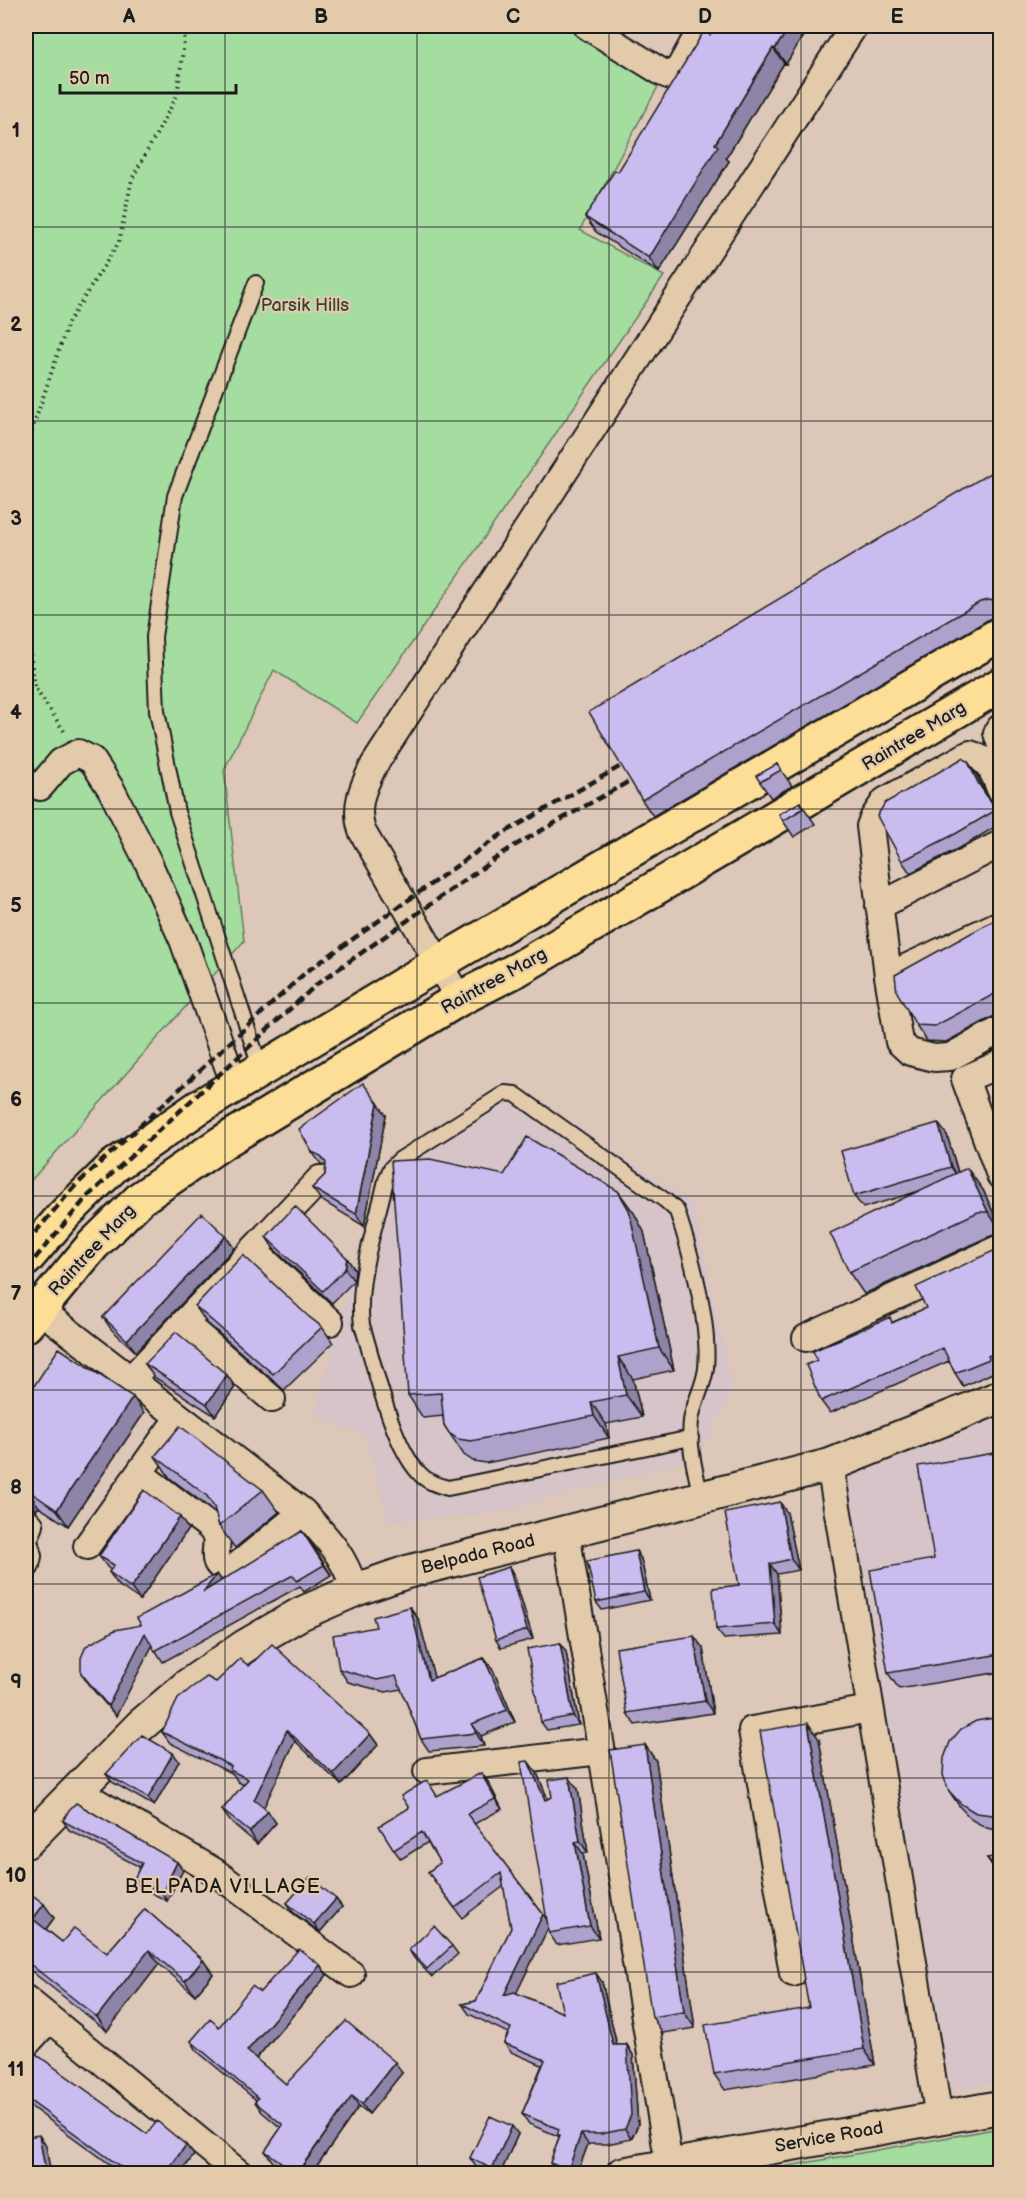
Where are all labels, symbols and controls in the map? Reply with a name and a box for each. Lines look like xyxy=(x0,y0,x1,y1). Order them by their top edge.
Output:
text: A xyxy=(122,5,136,29)
text: B xyxy=(314,5,328,29)
text: C xyxy=(506,5,520,29)
text: D xyxy=(698,5,712,29)
text: E xyxy=(891,5,904,29)
scale bar xyxy=(60,57,236,95)
text: 50 m xyxy=(69,68,110,89)
text: 1 xyxy=(12,119,20,143)
park label: Parsik Hills xyxy=(261,295,349,316)
text: 2 xyxy=(10,313,22,337)
text: 3 xyxy=(10,507,22,531)
street label: Raintree Marg xyxy=(858,697,970,775)
text: 4 xyxy=(10,701,22,725)
text: 5 xyxy=(10,894,22,918)
street label: Raintree Marg xyxy=(438,943,550,1019)
text: 6 xyxy=(10,1088,22,1112)
street label: Raintree Marg xyxy=(44,1200,140,1300)
text: 7 xyxy=(10,1282,22,1306)
text: 8 xyxy=(10,1476,22,1500)
street label: Belpada Road xyxy=(419,1530,537,1578)
text: 9 xyxy=(10,1670,22,1694)
text: 10 xyxy=(6,1864,26,1888)
district label: BELPADA VILLAGE xyxy=(125,1875,321,1899)
text: 11 xyxy=(8,2058,24,2082)
street label: Service Road xyxy=(773,2117,885,2157)

